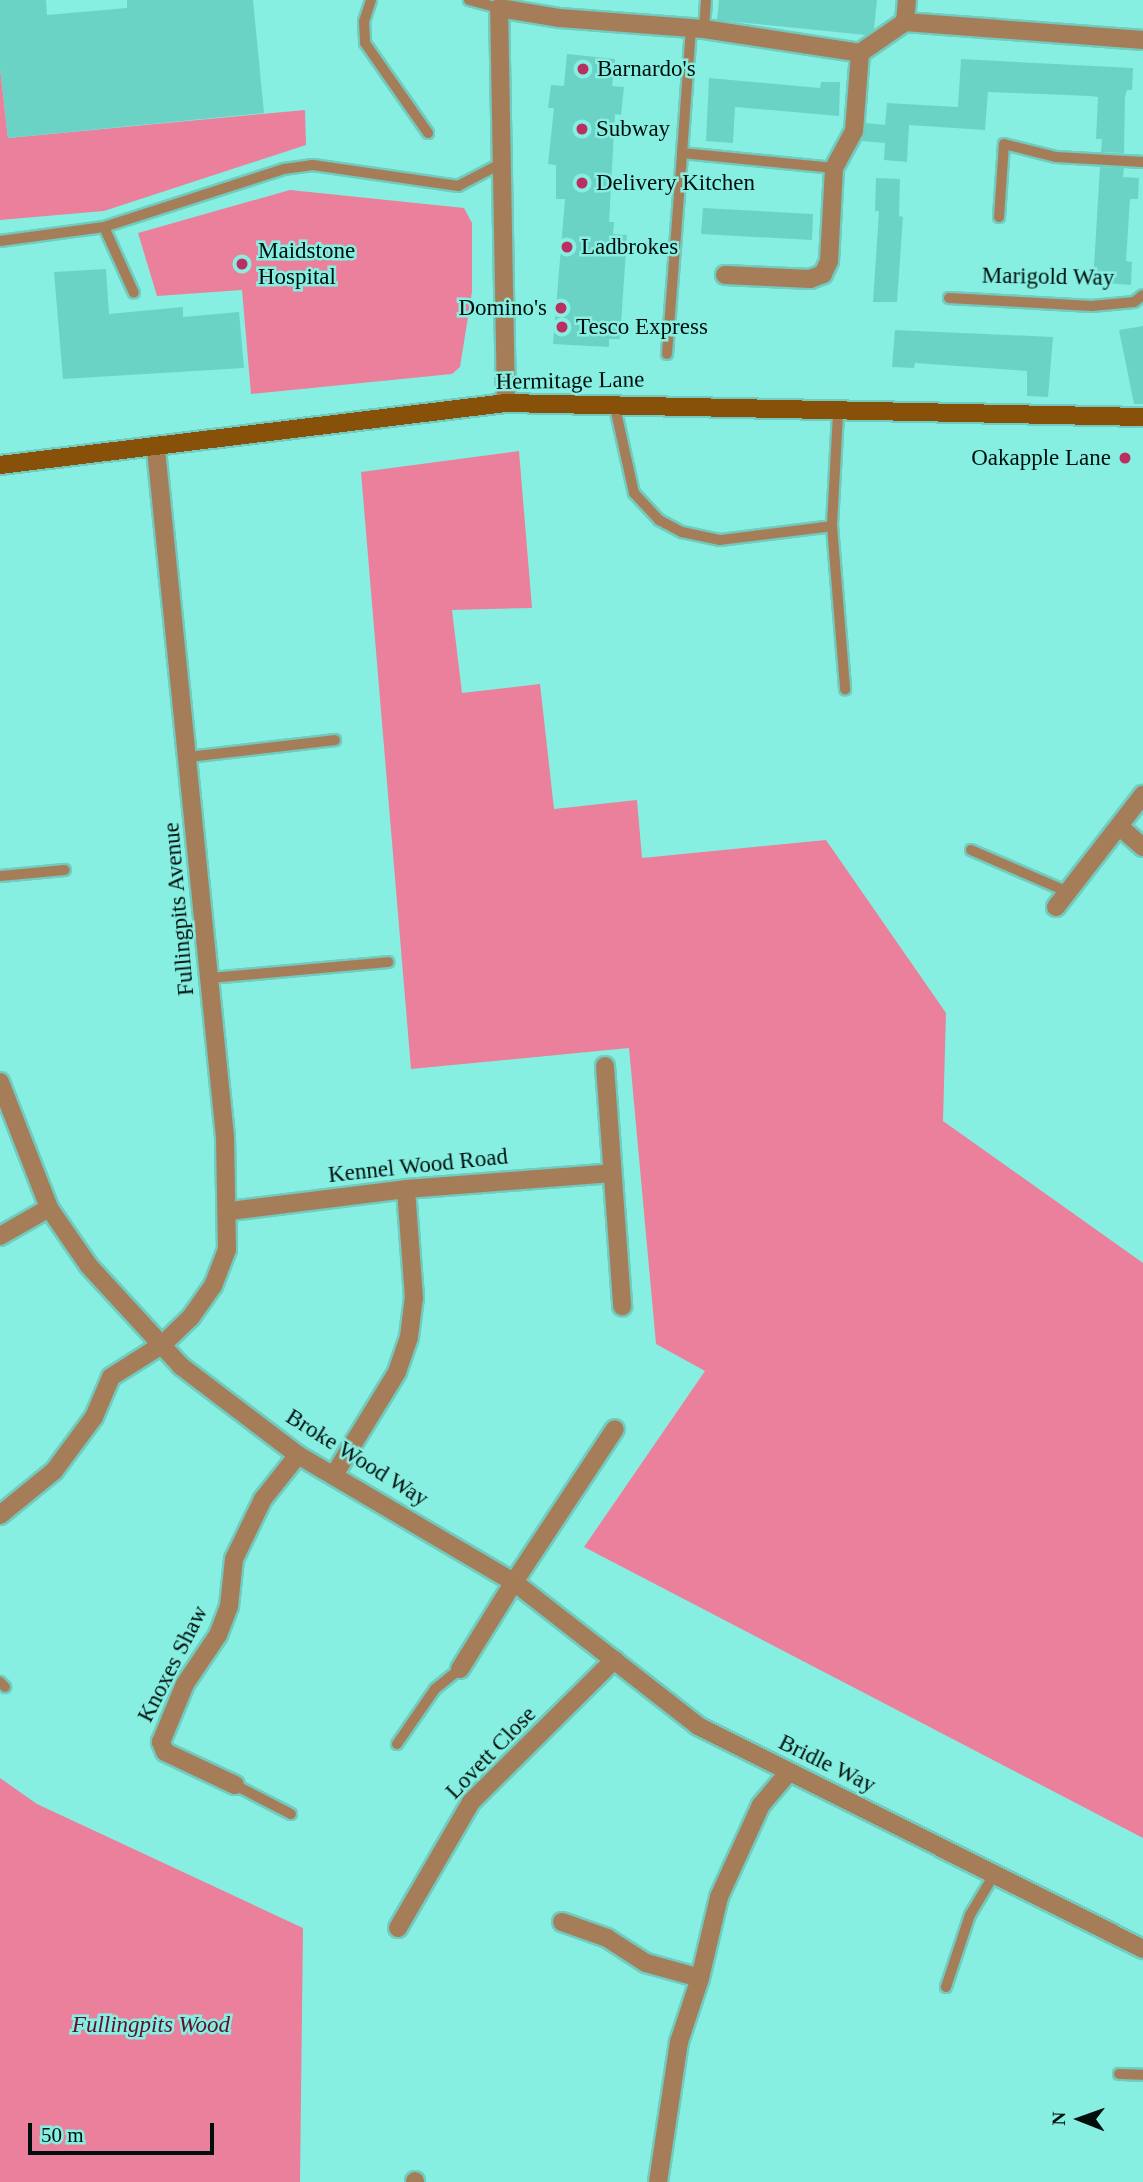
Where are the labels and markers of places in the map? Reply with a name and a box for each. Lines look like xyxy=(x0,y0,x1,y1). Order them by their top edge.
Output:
place label: Barnardo's xyxy=(597,55,696,83)
marker: Barnardo's xyxy=(575,61,591,77)
place label: Subway xyxy=(596,115,670,143)
marker: Subway xyxy=(574,121,590,137)
place label: Delivery Kitchen xyxy=(596,169,755,197)
marker: Delivery Kitchen xyxy=(574,175,590,191)
place label: Ladbrokes xyxy=(581,233,678,261)
place label: Maidstone Hospital xyxy=(258,237,355,291)
marker: Ladbrokes xyxy=(559,239,575,255)
marker: Maidstone Hospital xyxy=(232,254,252,274)
place label: Domino's xyxy=(459,294,547,322)
marker: Domino's xyxy=(553,300,569,316)
place label: Tesco Express xyxy=(576,313,708,341)
marker: Tesco Express xyxy=(554,319,570,335)
place label: Oakapple Lane xyxy=(971,444,1111,472)
marker: Oakapple Lane xyxy=(1117,450,1133,466)

